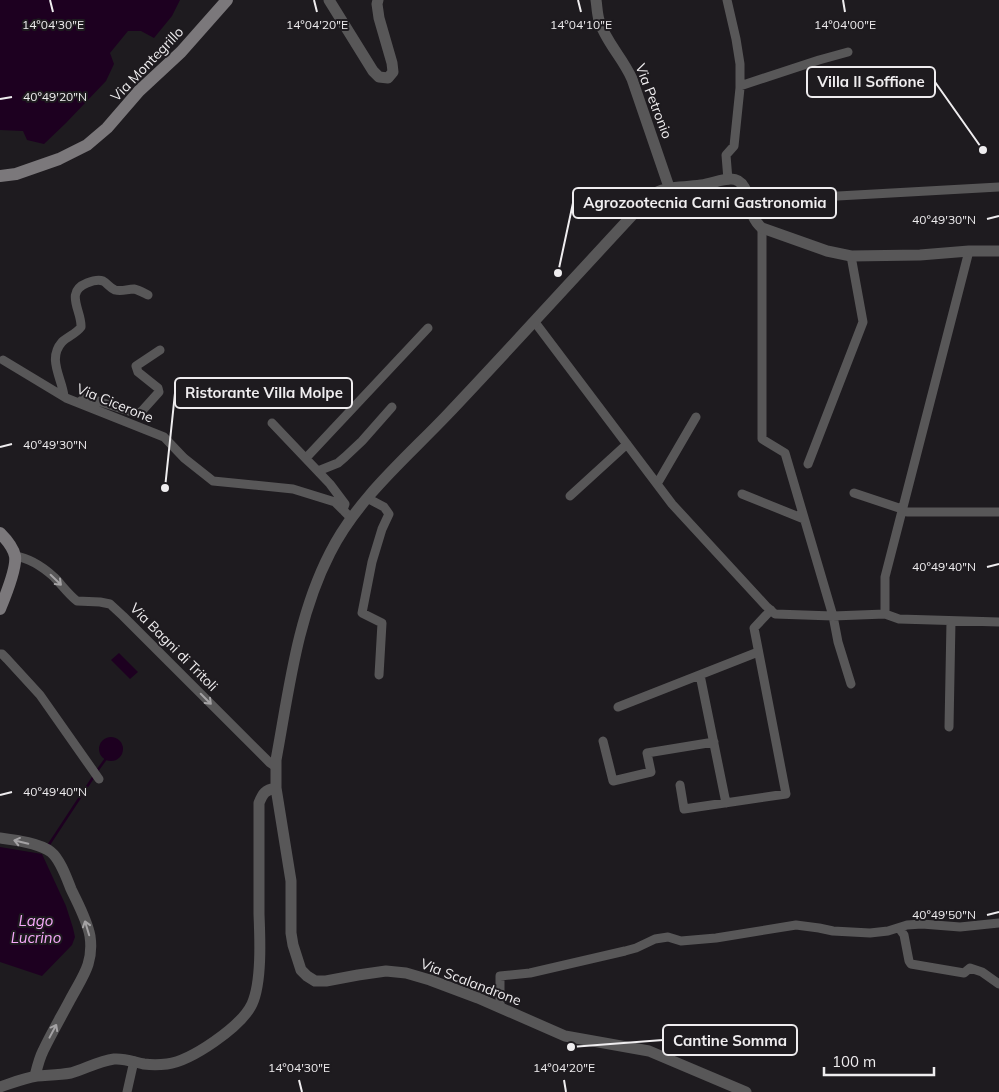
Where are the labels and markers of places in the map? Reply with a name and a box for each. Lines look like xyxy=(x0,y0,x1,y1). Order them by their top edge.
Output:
callout: Villa Il Soffione xyxy=(807,67,935,97)
callout: Agrozootecnia Carni Gastronomia xyxy=(573,188,836,218)
callout: Ristorante Villa Molpe xyxy=(175,378,352,408)
callout: Cantine Somma xyxy=(663,1025,797,1055)

